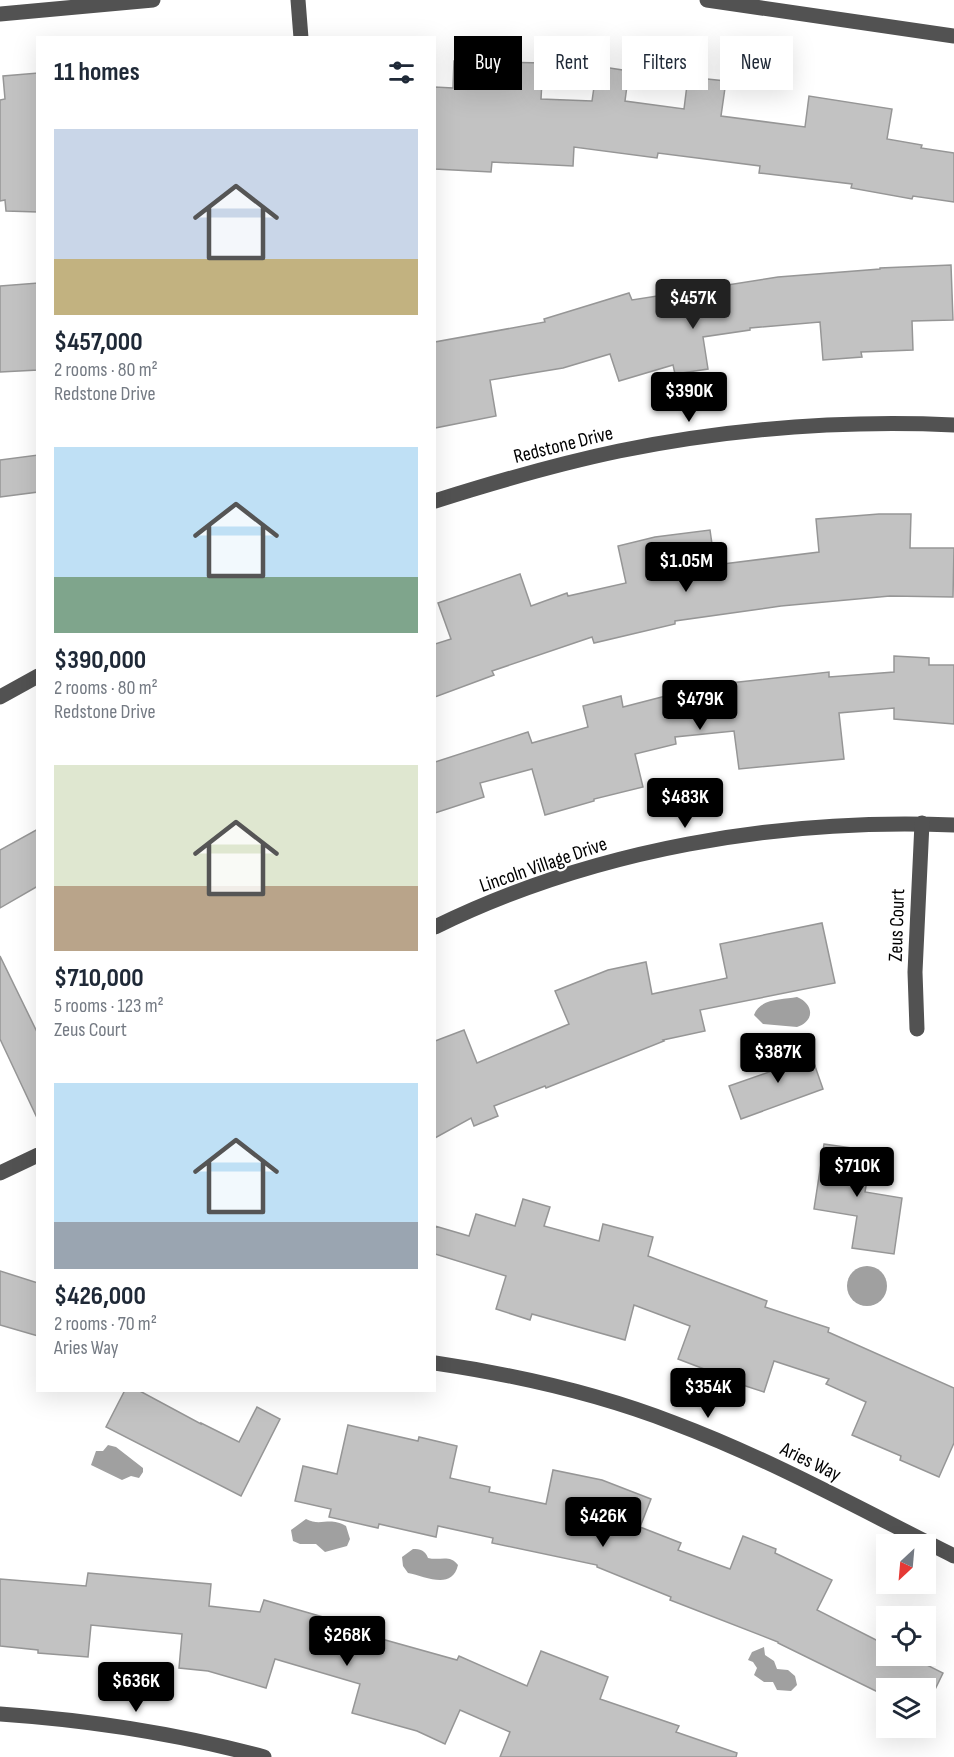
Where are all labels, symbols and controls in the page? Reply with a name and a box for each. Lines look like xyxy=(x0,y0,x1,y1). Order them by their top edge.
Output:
chip: Buy xyxy=(454,36,522,90)
chip: Rent xyxy=(534,36,610,90)
chip: Filters xyxy=(622,36,708,90)
chip: New xyxy=(720,36,793,90)
icon: filters xyxy=(385,56,418,89)
text: 11 homes xyxy=(54,57,140,88)
icon: home xyxy=(182,168,290,276)
pin: $457K xyxy=(651,279,735,330)
text: $457K xyxy=(669,286,717,310)
text: $457,000 xyxy=(54,327,143,358)
text: 2 rooms · 80 m² xyxy=(54,358,158,382)
pin: $390K xyxy=(647,372,731,423)
text: $390K xyxy=(665,379,713,403)
text: Redstone Drive xyxy=(54,382,156,406)
street label: Redstone Drive xyxy=(511,421,615,469)
icon: home xyxy=(182,486,290,594)
pin: $1.05M xyxy=(637,542,735,593)
text: $1.05M xyxy=(659,549,713,573)
text: $390,000 xyxy=(54,645,146,676)
text: 2 rooms · 80 m² xyxy=(54,676,158,700)
pin: $479K xyxy=(658,680,742,731)
text: $479K xyxy=(676,687,724,711)
text: Redstone Drive xyxy=(54,700,156,724)
pin: $483K xyxy=(643,778,727,829)
text: $483K xyxy=(661,785,709,809)
icon: home xyxy=(182,804,290,912)
street label: Lincoln Village Drive xyxy=(476,832,610,898)
street label: Zeus Court xyxy=(884,888,910,962)
text: $710,000 xyxy=(54,963,144,994)
text: 5 rooms · 123 m² xyxy=(54,994,164,1018)
text: Zeus Court xyxy=(54,1018,127,1042)
pin: $387K xyxy=(736,1033,820,1084)
text: $387K xyxy=(754,1040,802,1064)
icon: home xyxy=(182,1122,290,1230)
pin: $710K xyxy=(815,1147,899,1198)
text: $710K xyxy=(834,1154,880,1178)
text: $426,000 xyxy=(54,1281,146,1312)
text: 2 rooms · 70 m² xyxy=(54,1312,157,1336)
text: Aries Way xyxy=(54,1336,119,1360)
pin: $354K xyxy=(666,1368,750,1419)
text: $354K xyxy=(684,1375,732,1399)
street label: Aries Way xyxy=(775,1437,845,1487)
pin: $426K xyxy=(561,1497,645,1548)
text: $426K xyxy=(579,1504,627,1528)
north arrow xyxy=(876,1534,936,1594)
map controls xyxy=(876,1534,936,1738)
button: locate xyxy=(876,1606,936,1666)
pin: $268K xyxy=(305,1616,389,1667)
text: $268K xyxy=(323,1623,371,1647)
pin: $636K xyxy=(94,1662,178,1713)
text: $636K xyxy=(112,1669,160,1693)
button: layers xyxy=(876,1678,936,1738)

